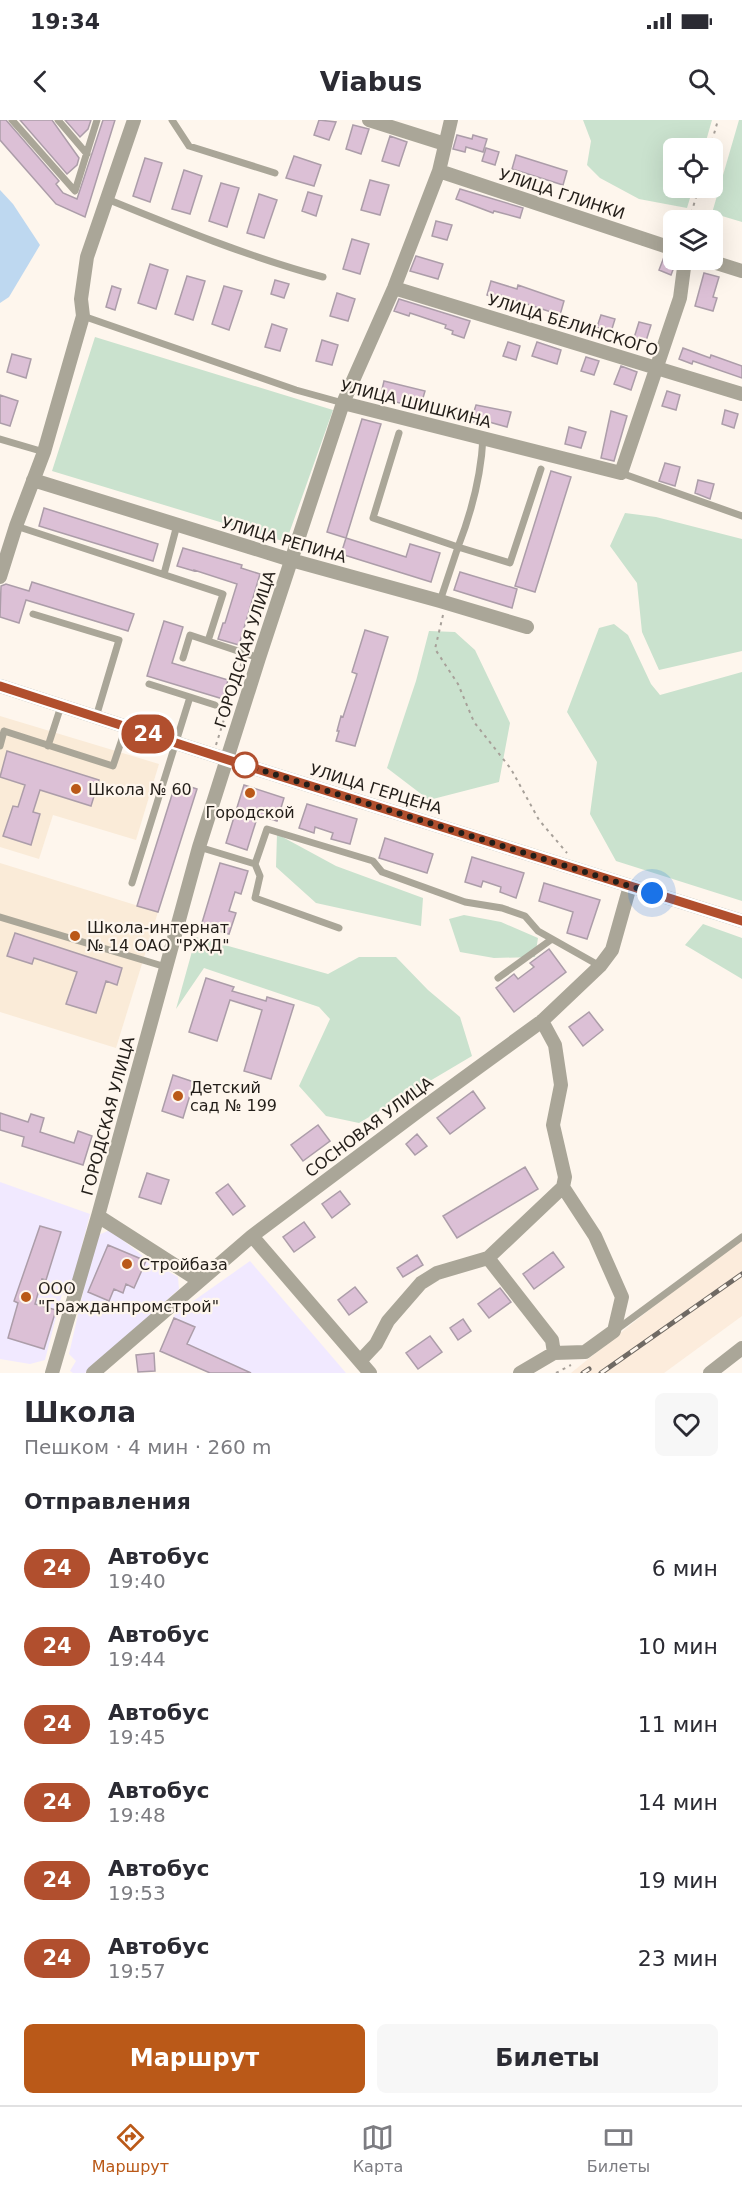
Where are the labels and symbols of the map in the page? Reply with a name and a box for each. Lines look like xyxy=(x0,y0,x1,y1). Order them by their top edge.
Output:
street label: УЛИЦА ГЛИНКИ xyxy=(497,165,627,223)
street label: УЛИЦА БЕЛИНСКОГО xyxy=(486,290,660,360)
street label: УЛИЦА ШИШКИНА xyxy=(339,376,493,432)
street label: УЛИЦА РЕПИНА xyxy=(219,513,349,567)
street label: ГОРОДСКАЯ УЛИЦА xyxy=(211,568,279,730)
line badge: 24 xyxy=(121,714,175,754)
unlabelled marker xyxy=(232,752,258,778)
street label: УЛИЦА ГЕРЦЕНА xyxy=(308,760,444,818)
place label: Школа № 60 xyxy=(88,780,192,799)
marker: Школа № 60 xyxy=(69,782,83,796)
marker: Городской xyxy=(243,786,257,800)
place label: Городской xyxy=(205,803,295,822)
your location xyxy=(637,878,667,908)
place label: Школа-интернат № 14 ОАО "РЖД" xyxy=(87,918,230,955)
marker: Школа-интернат № 14 ОАО "РЖД" xyxy=(68,929,82,943)
street label: ГОРОДСКАЯ УЛИЦА xyxy=(78,1034,138,1198)
street label: СОСНОВАЯ УЛИЦА xyxy=(301,1073,437,1181)
place label: Детский сад № 199 xyxy=(190,1078,277,1115)
marker: Детский сад № 199 xyxy=(171,1089,185,1103)
place label: Стройбаза xyxy=(139,1255,228,1274)
marker: Стройбаза xyxy=(120,1257,134,1271)
place label: ООО "Гражданпромстрой" xyxy=(38,1279,219,1316)
marker: ООО "Гражданпромстрой" xyxy=(19,1290,33,1304)

